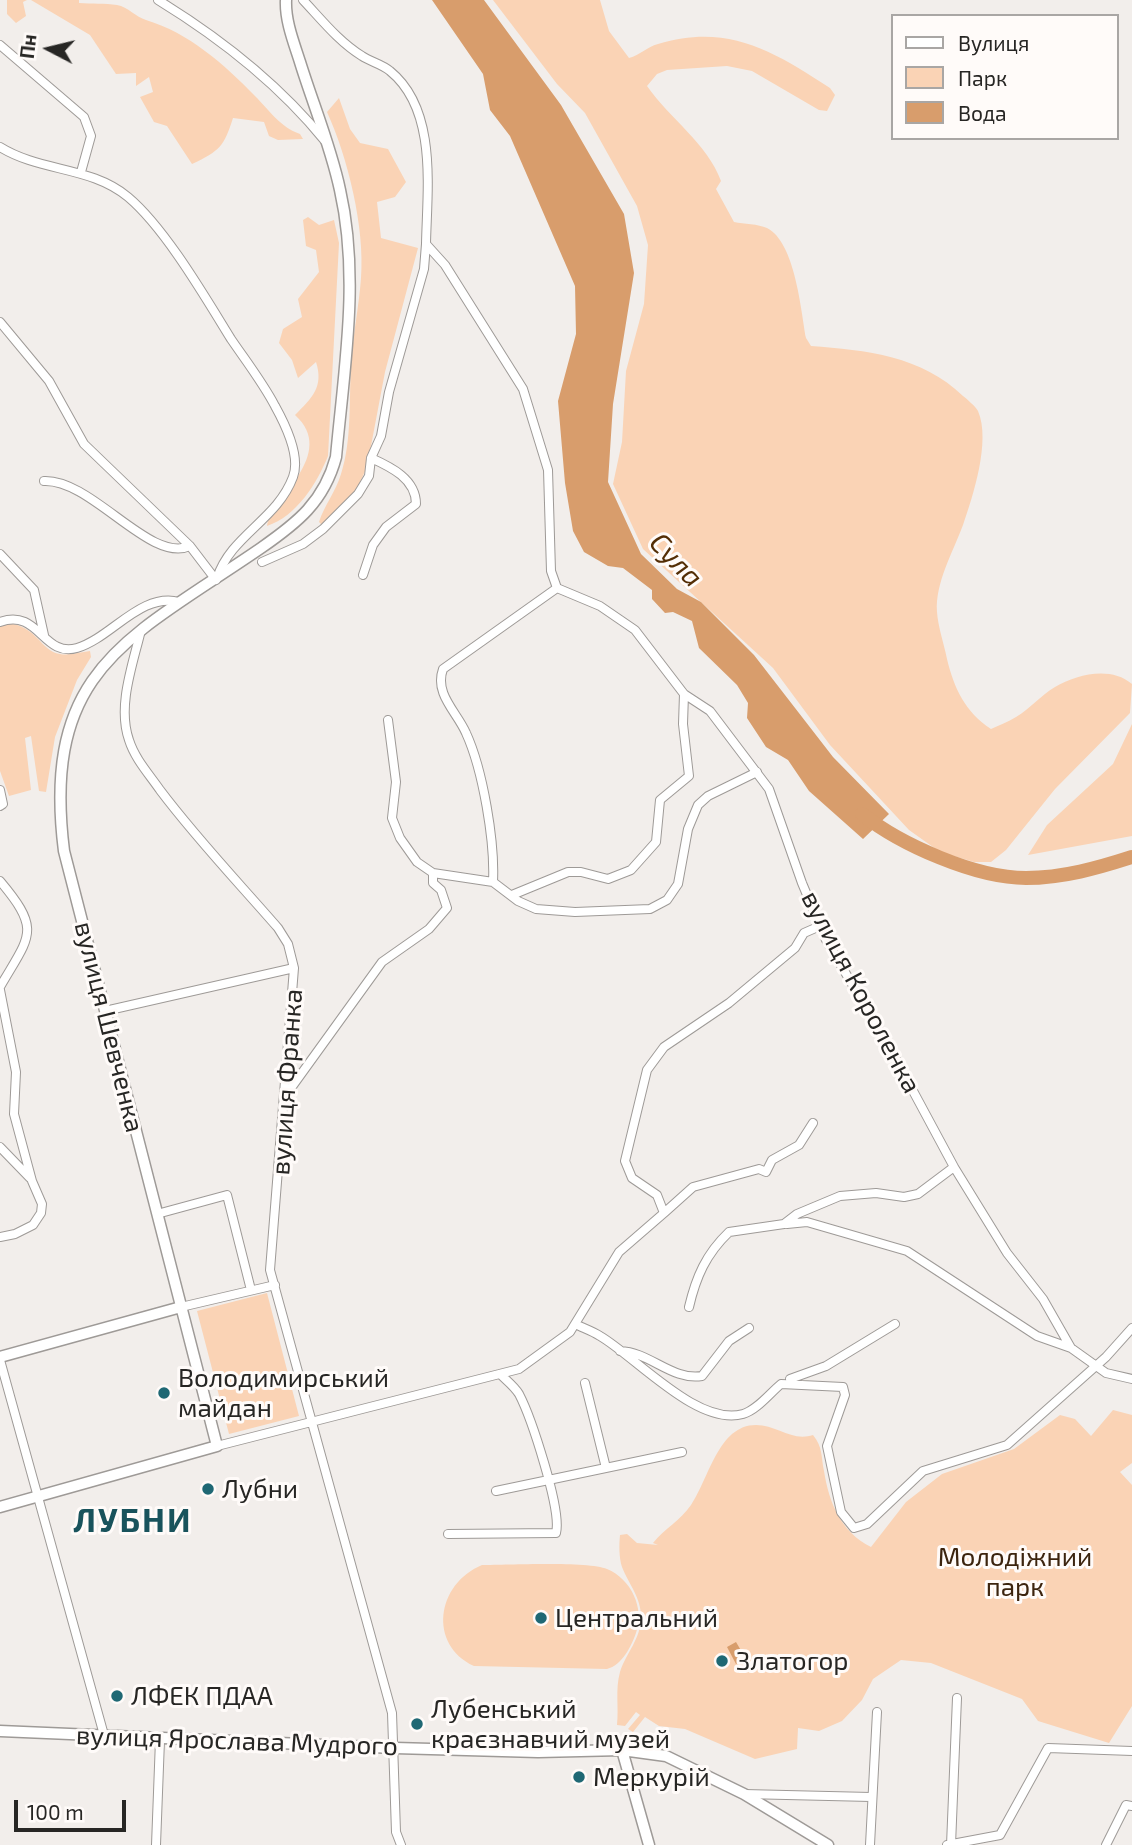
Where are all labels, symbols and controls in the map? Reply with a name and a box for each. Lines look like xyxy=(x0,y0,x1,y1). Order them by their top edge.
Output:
north arrow xyxy=(14,14,84,84)
legend xyxy=(890,14,1118,140)
text: Вулиця xyxy=(958,30,1029,55)
text: Пн xyxy=(15,33,41,60)
text: Парк xyxy=(958,65,1007,90)
text: Вода xyxy=(958,100,1007,125)
water label: Сула xyxy=(642,526,710,594)
street label: вулиця Короленка xyxy=(795,886,927,1098)
street label: вулиця Шевченка xyxy=(68,918,150,1136)
street label: вулиця Франка xyxy=(265,988,309,1176)
place label: Володимирський майдан xyxy=(178,1362,389,1424)
marker: Володимирський майдан xyxy=(156,1385,172,1401)
place label: Лубни xyxy=(222,1473,298,1505)
marker: Лубни xyxy=(200,1481,216,1497)
district label: ЛУБНИ xyxy=(74,1501,192,1541)
park label: Молодіжний парк xyxy=(938,1541,1092,1602)
place label: Центральний xyxy=(555,1602,718,1634)
marker: Центральний xyxy=(533,1610,549,1626)
place label: Златогор xyxy=(736,1645,848,1677)
marker: Златогор xyxy=(714,1653,730,1669)
place label: ЛФЕК ПДАА xyxy=(131,1680,273,1712)
marker: ЛФЕК ПДАА xyxy=(109,1688,125,1704)
place label: Лубенський краєзнавчий музей xyxy=(431,1693,670,1754)
marker: Лубенський краєзнавчий музей xyxy=(409,1716,425,1732)
street label: вулиця Ярослава Мудрого xyxy=(75,1720,399,1762)
place label: Меркурій xyxy=(593,1761,710,1793)
marker: Меркурій xyxy=(571,1769,587,1785)
scale bar xyxy=(18,1786,130,1830)
text: 100 m xyxy=(27,1799,84,1824)

